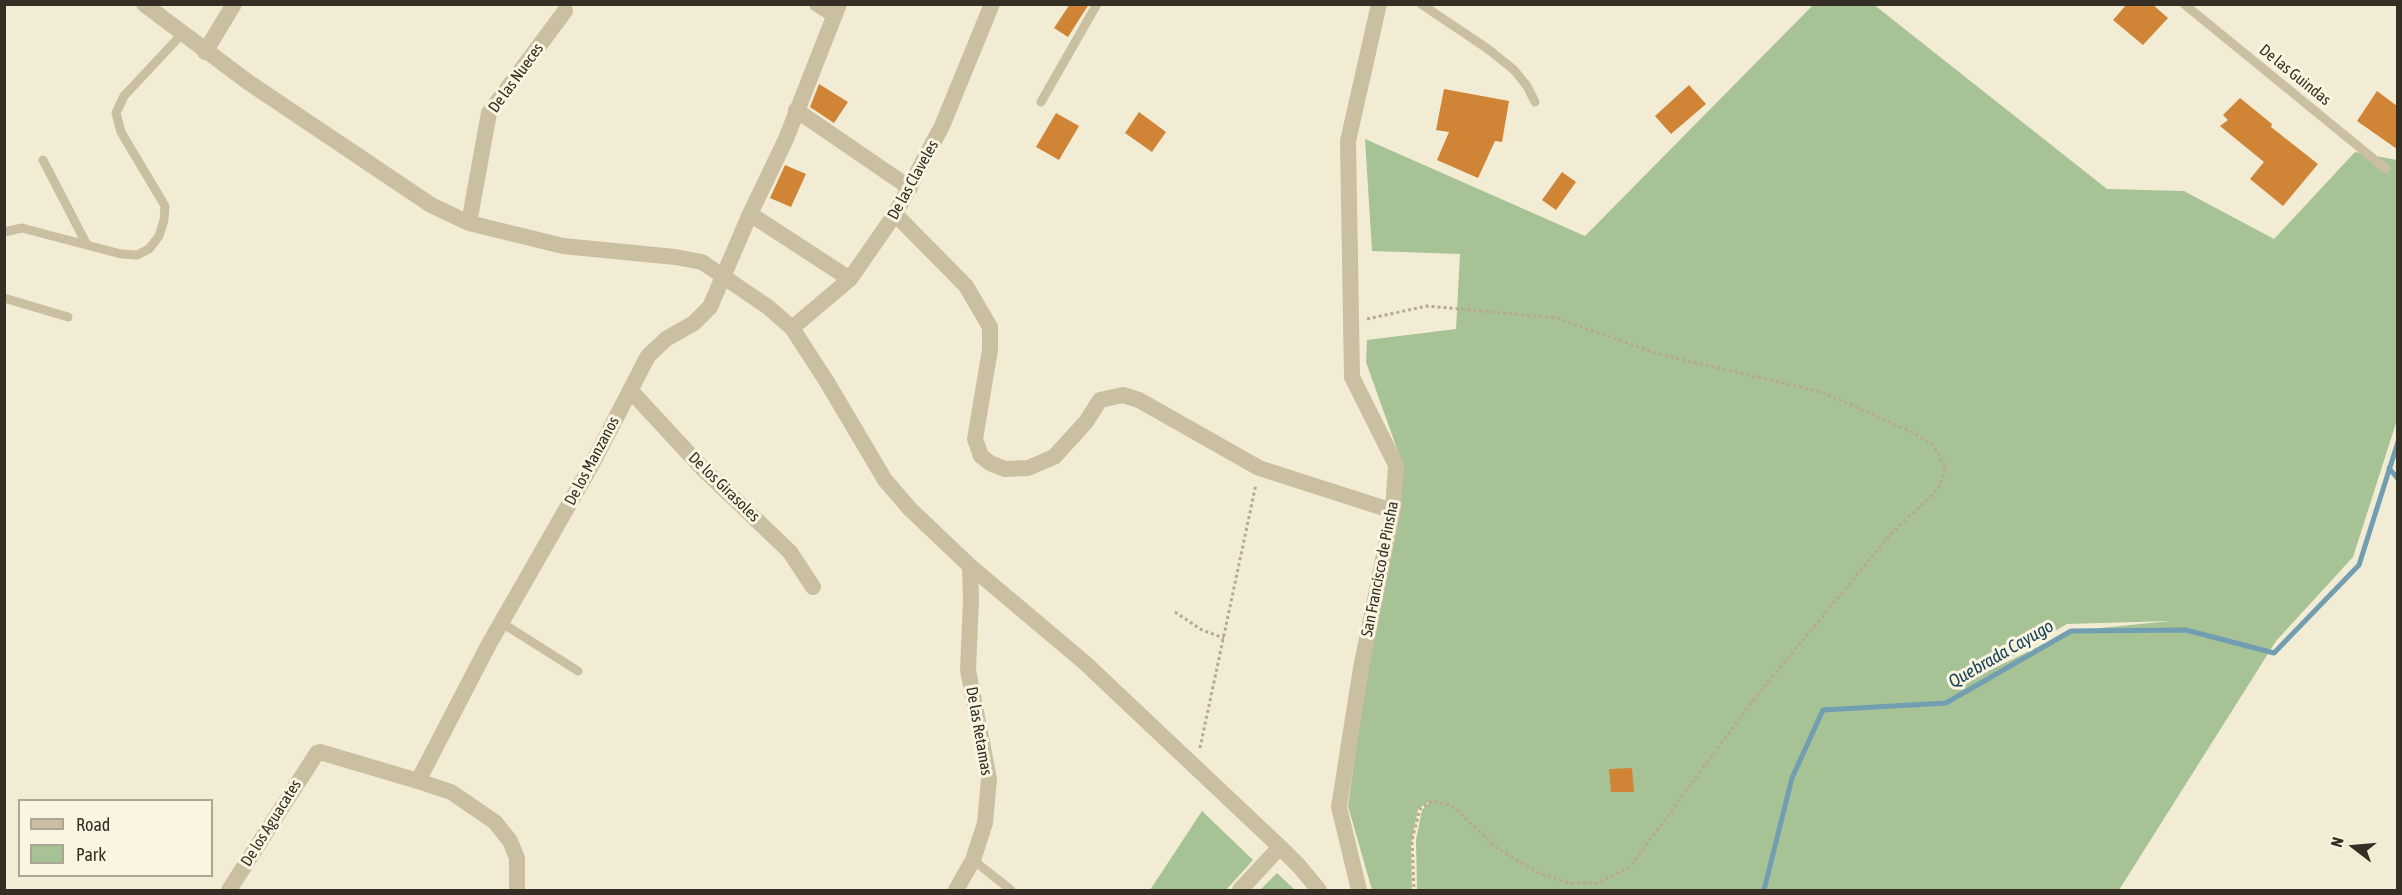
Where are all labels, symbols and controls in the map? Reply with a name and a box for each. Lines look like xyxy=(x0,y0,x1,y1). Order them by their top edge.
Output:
street label: De las Nueces xyxy=(484,40,548,116)
street label: De las Guindas xyxy=(2255,40,2335,110)
street label: De las Claveles xyxy=(883,137,943,223)
street label: De los Manzanos xyxy=(561,413,623,509)
street label: De los Girasoles xyxy=(684,448,764,526)
street label: San Francisco de Pinsha xyxy=(1357,500,1403,638)
water label: Quebrada Cayugo xyxy=(1945,615,2057,693)
street label: De las Retamas xyxy=(962,685,996,777)
street label: De los Aguacates xyxy=(237,776,305,870)
legend xyxy=(18,799,213,877)
text: Road xyxy=(76,814,110,835)
north arrow xyxy=(2324,817,2384,877)
text: N xyxy=(2327,835,2347,849)
text: Park xyxy=(76,844,106,865)

